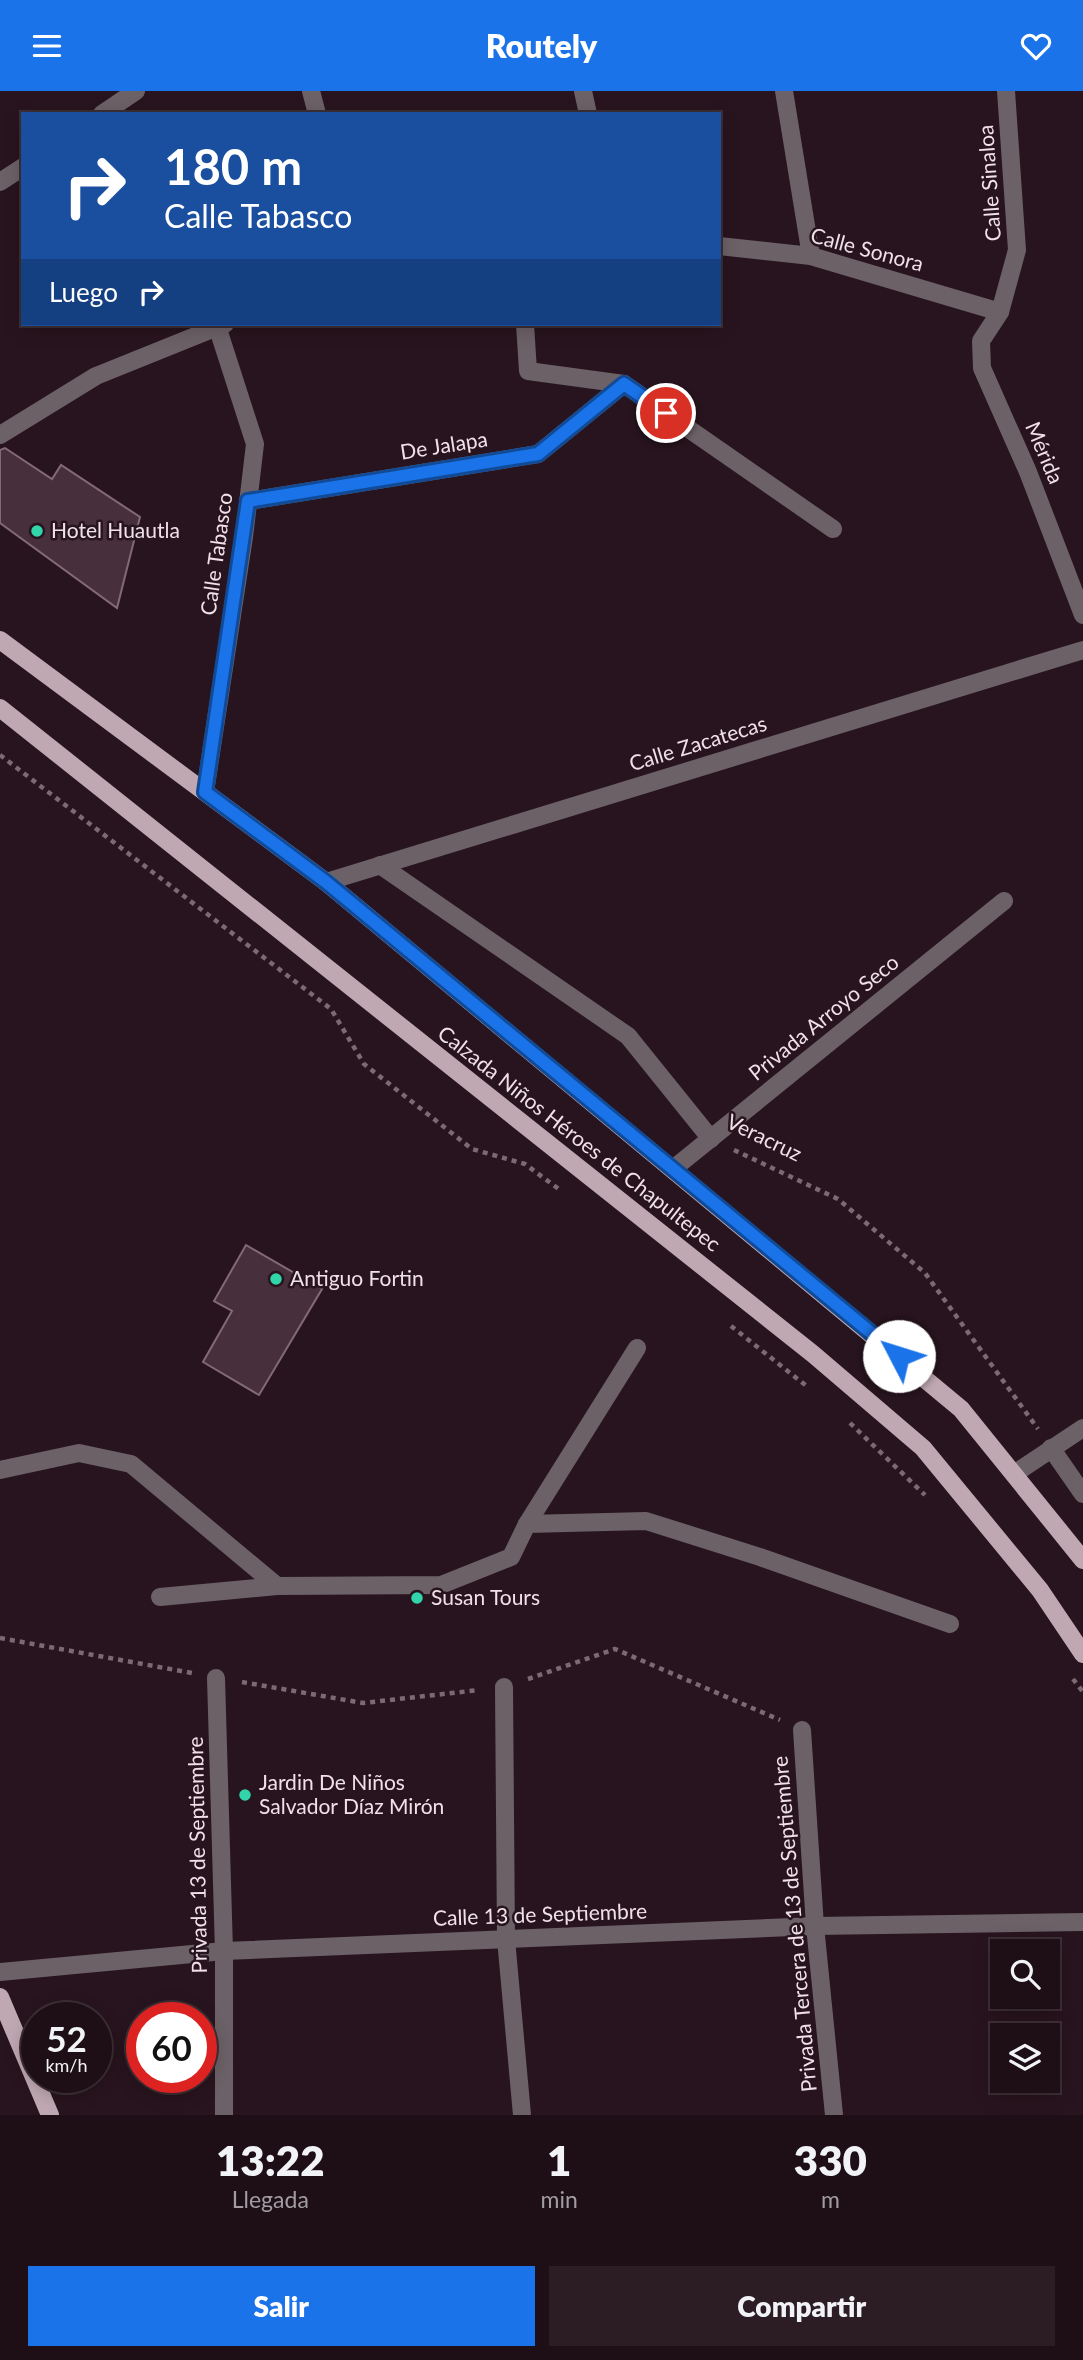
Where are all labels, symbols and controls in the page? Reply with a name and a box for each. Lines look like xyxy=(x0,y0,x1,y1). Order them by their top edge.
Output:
text: Routely xyxy=(486,26,597,65)
icon: menu xyxy=(28,27,66,65)
icon: heart xyxy=(1017,27,1055,65)
street label: Calle Sinaloa xyxy=(972,124,1005,242)
text: 180 m xyxy=(164,137,302,195)
icon: right xyxy=(49,140,140,231)
text: Calle Tabasco xyxy=(164,196,352,235)
street label: Calle Sonora xyxy=(808,222,926,276)
icon: right xyxy=(132,273,170,311)
text: Luego xyxy=(49,276,118,308)
pin xyxy=(636,383,696,443)
icon: arrive xyxy=(647,394,685,432)
street label: Mérida xyxy=(1021,418,1070,487)
street label: De Jalapa xyxy=(398,425,489,464)
street label: Calle Tabasco xyxy=(195,491,237,617)
place label: Hotel Huautla xyxy=(51,517,180,542)
marker: Hotel Huautla xyxy=(29,523,45,539)
street label: Calle Zacatecas xyxy=(626,710,769,775)
street label: Privada Arroyo Seco xyxy=(743,949,903,1085)
street label: Calzada Niños Héroes de Chapultepec xyxy=(434,1020,726,1256)
street label: Veracruz xyxy=(723,1108,806,1166)
place label: Antiguo Fortin xyxy=(290,1265,424,1290)
marker: Antiguo Fortin xyxy=(268,1271,284,1287)
position arrow xyxy=(862,1319,936,1393)
place label: Susan Tours xyxy=(431,1584,540,1609)
marker: Susan Tours xyxy=(409,1590,425,1606)
street label: Privada 13 de Septiembre xyxy=(182,1736,211,1974)
street label: Privada Tercera de 13 de Septiembre xyxy=(766,1755,821,2093)
place label: Jardin De Niños Salvador Díaz Mirón xyxy=(259,1769,444,1818)
marker: Jardin De Niños Salvador Díaz Mirón xyxy=(237,1787,253,1803)
street label: Calle 13 de Septiembre xyxy=(432,1897,647,1930)
map controls xyxy=(990,1939,1060,2093)
button: search xyxy=(990,1939,1060,2009)
speed limit sign: 60 xyxy=(126,2002,217,2093)
text: 52 xyxy=(46,2017,87,2059)
button: layers xyxy=(990,2023,1060,2093)
text: km/h xyxy=(45,2054,88,2076)
text: 13:22 xyxy=(216,2135,325,2185)
text: 1 xyxy=(547,2135,571,2185)
text: 330 xyxy=(794,2135,867,2185)
text: Llegada xyxy=(232,2185,309,2213)
text: min xyxy=(541,2185,578,2213)
text: m xyxy=(821,2185,840,2213)
button: Salir xyxy=(28,2266,535,2346)
button: Compartir xyxy=(549,2266,1055,2346)

